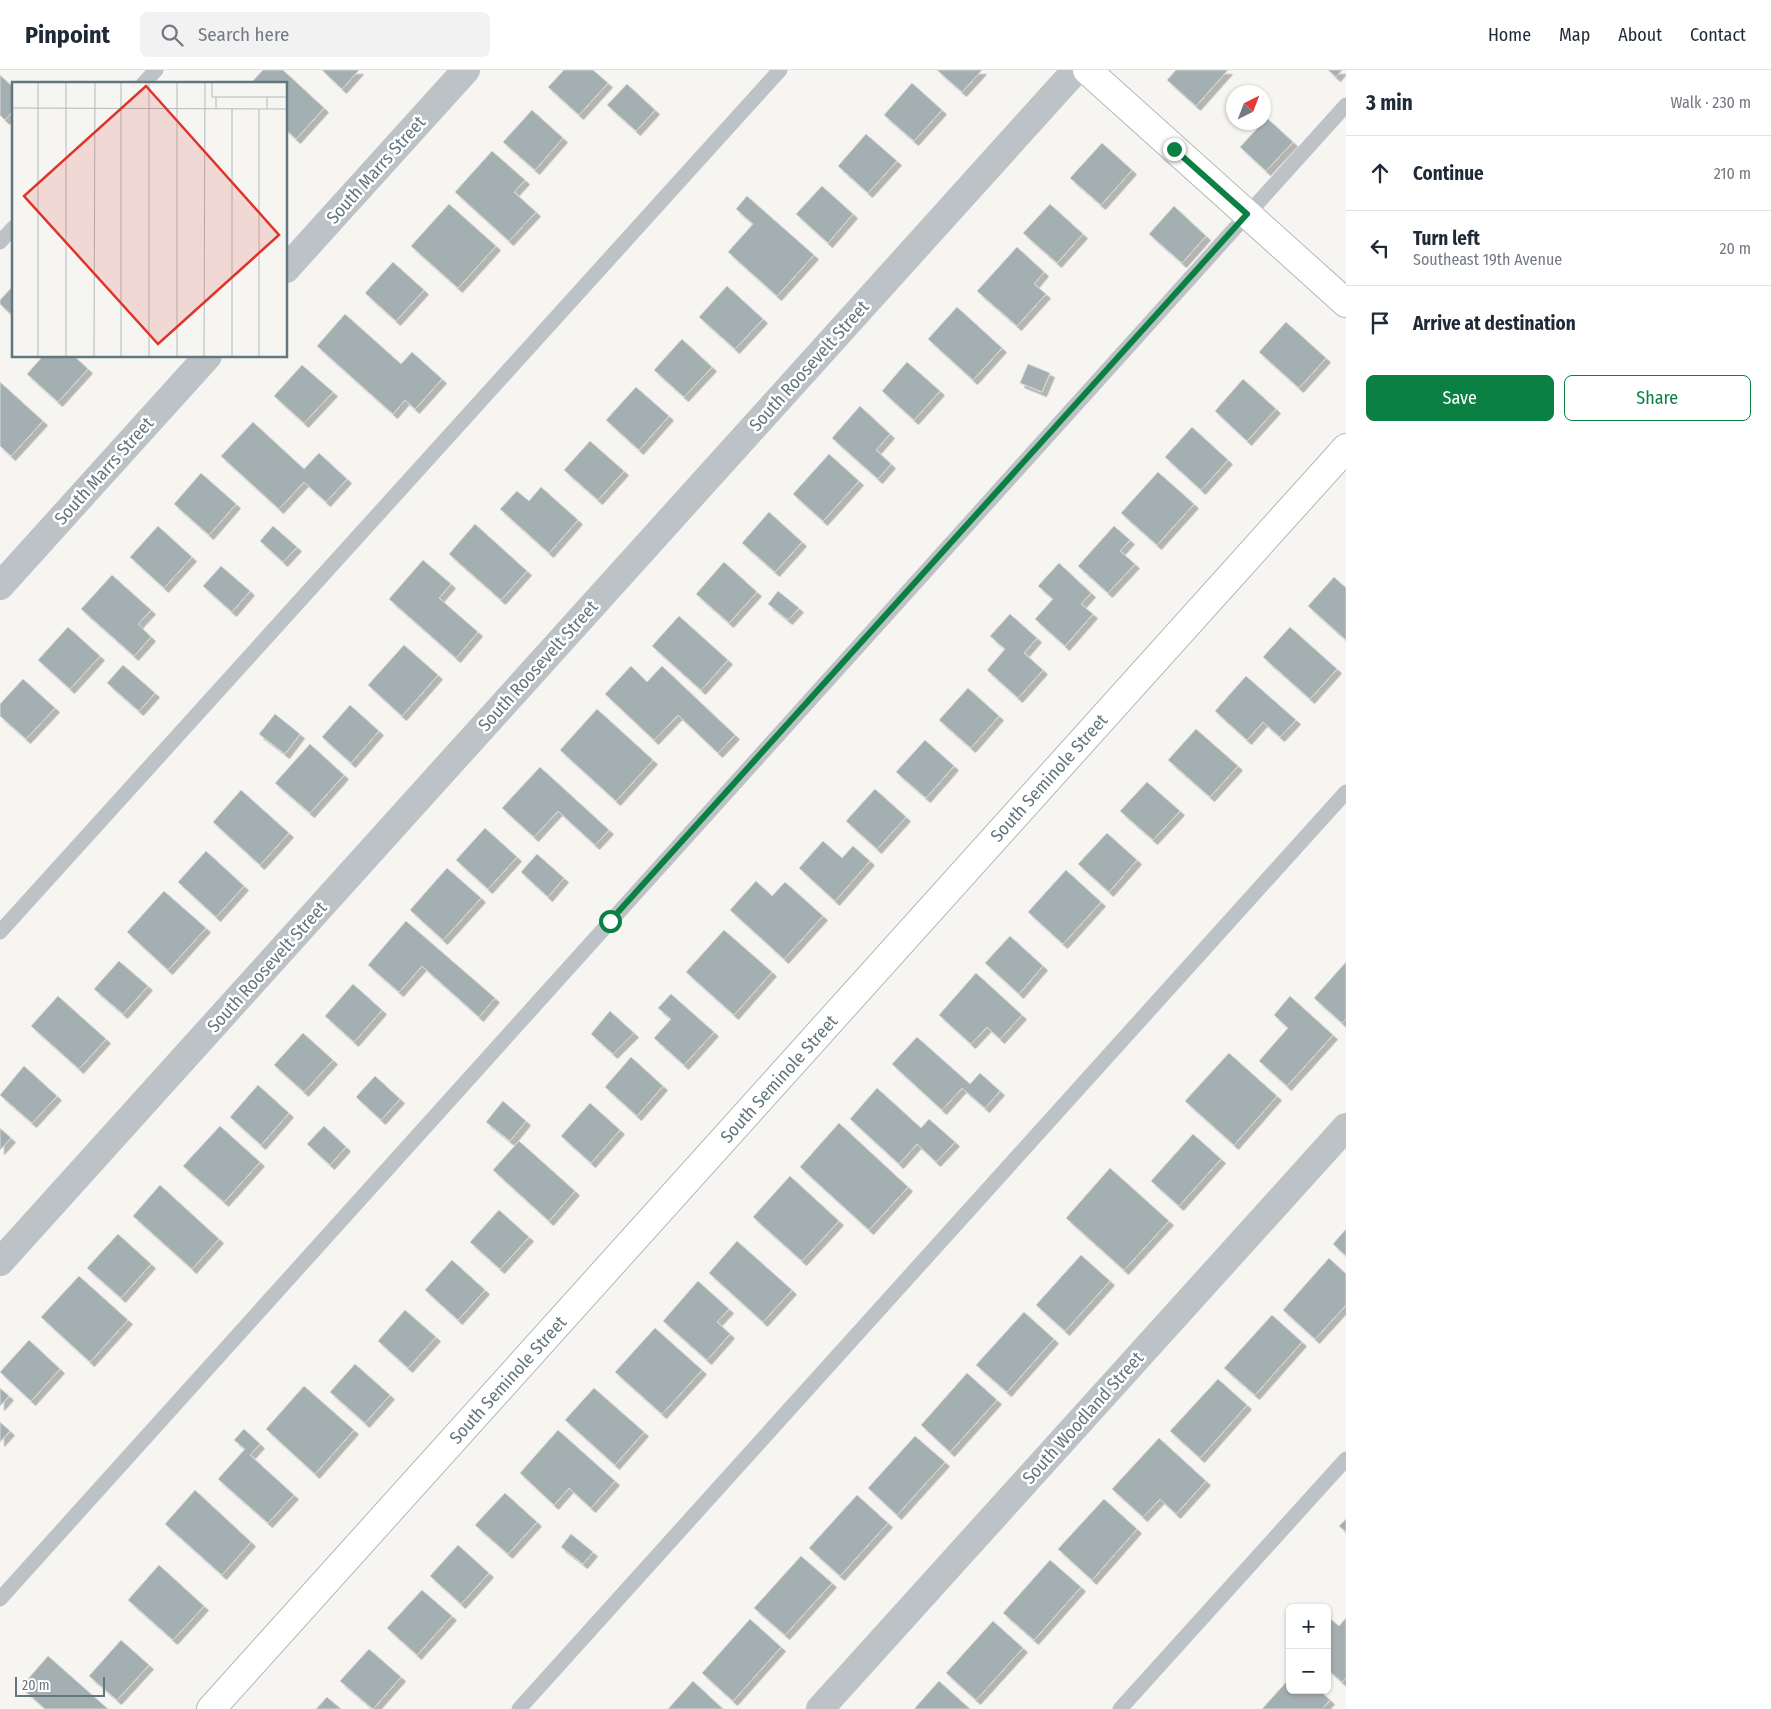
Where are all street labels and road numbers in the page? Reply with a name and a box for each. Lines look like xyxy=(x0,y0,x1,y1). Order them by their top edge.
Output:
street label: South Marrs Street xyxy=(322,111,430,228)
street label: South Roosevelt Street xyxy=(744,296,874,436)
street label: South Marrs Street xyxy=(50,412,158,529)
street label: South Roosevelt Street xyxy=(473,596,603,736)
street label: South Seminole Street xyxy=(986,709,1112,847)
street label: South Roosevelt Street xyxy=(202,897,332,1037)
street label: South Seminole Street xyxy=(716,1010,842,1148)
street label: South Seminole Street xyxy=(445,1311,571,1449)
street label: South Woodland Street xyxy=(1018,1347,1148,1489)

